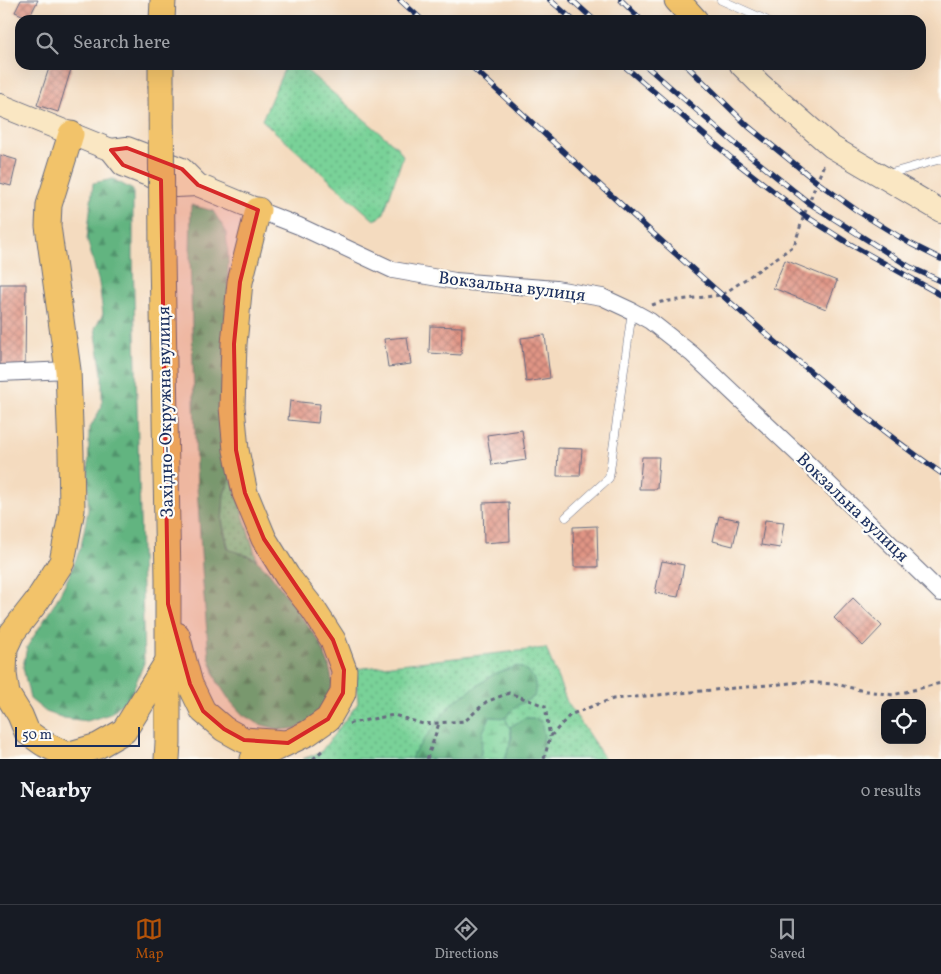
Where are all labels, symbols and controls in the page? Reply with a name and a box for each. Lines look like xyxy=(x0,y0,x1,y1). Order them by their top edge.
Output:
search box xyxy=(15,15,926,70)
icon: search xyxy=(33,29,61,57)
text: Search here xyxy=(73,30,170,56)
street label: Вокзальна вулиця xyxy=(437,266,587,309)
street label: Західно-Окружна вулиця xyxy=(152,306,181,518)
street label: Вокзальна вулиця xyxy=(790,448,914,569)
map controls xyxy=(881,699,926,744)
button: locate xyxy=(881,699,926,744)
scale bar xyxy=(15,724,140,747)
text: 50 m xyxy=(22,726,52,745)
text: Nearby xyxy=(20,777,91,806)
text: 0 results xyxy=(861,781,921,803)
tab: Map xyxy=(135,915,163,964)
tab: Directions xyxy=(434,915,499,964)
tab: Saved xyxy=(769,915,806,964)

